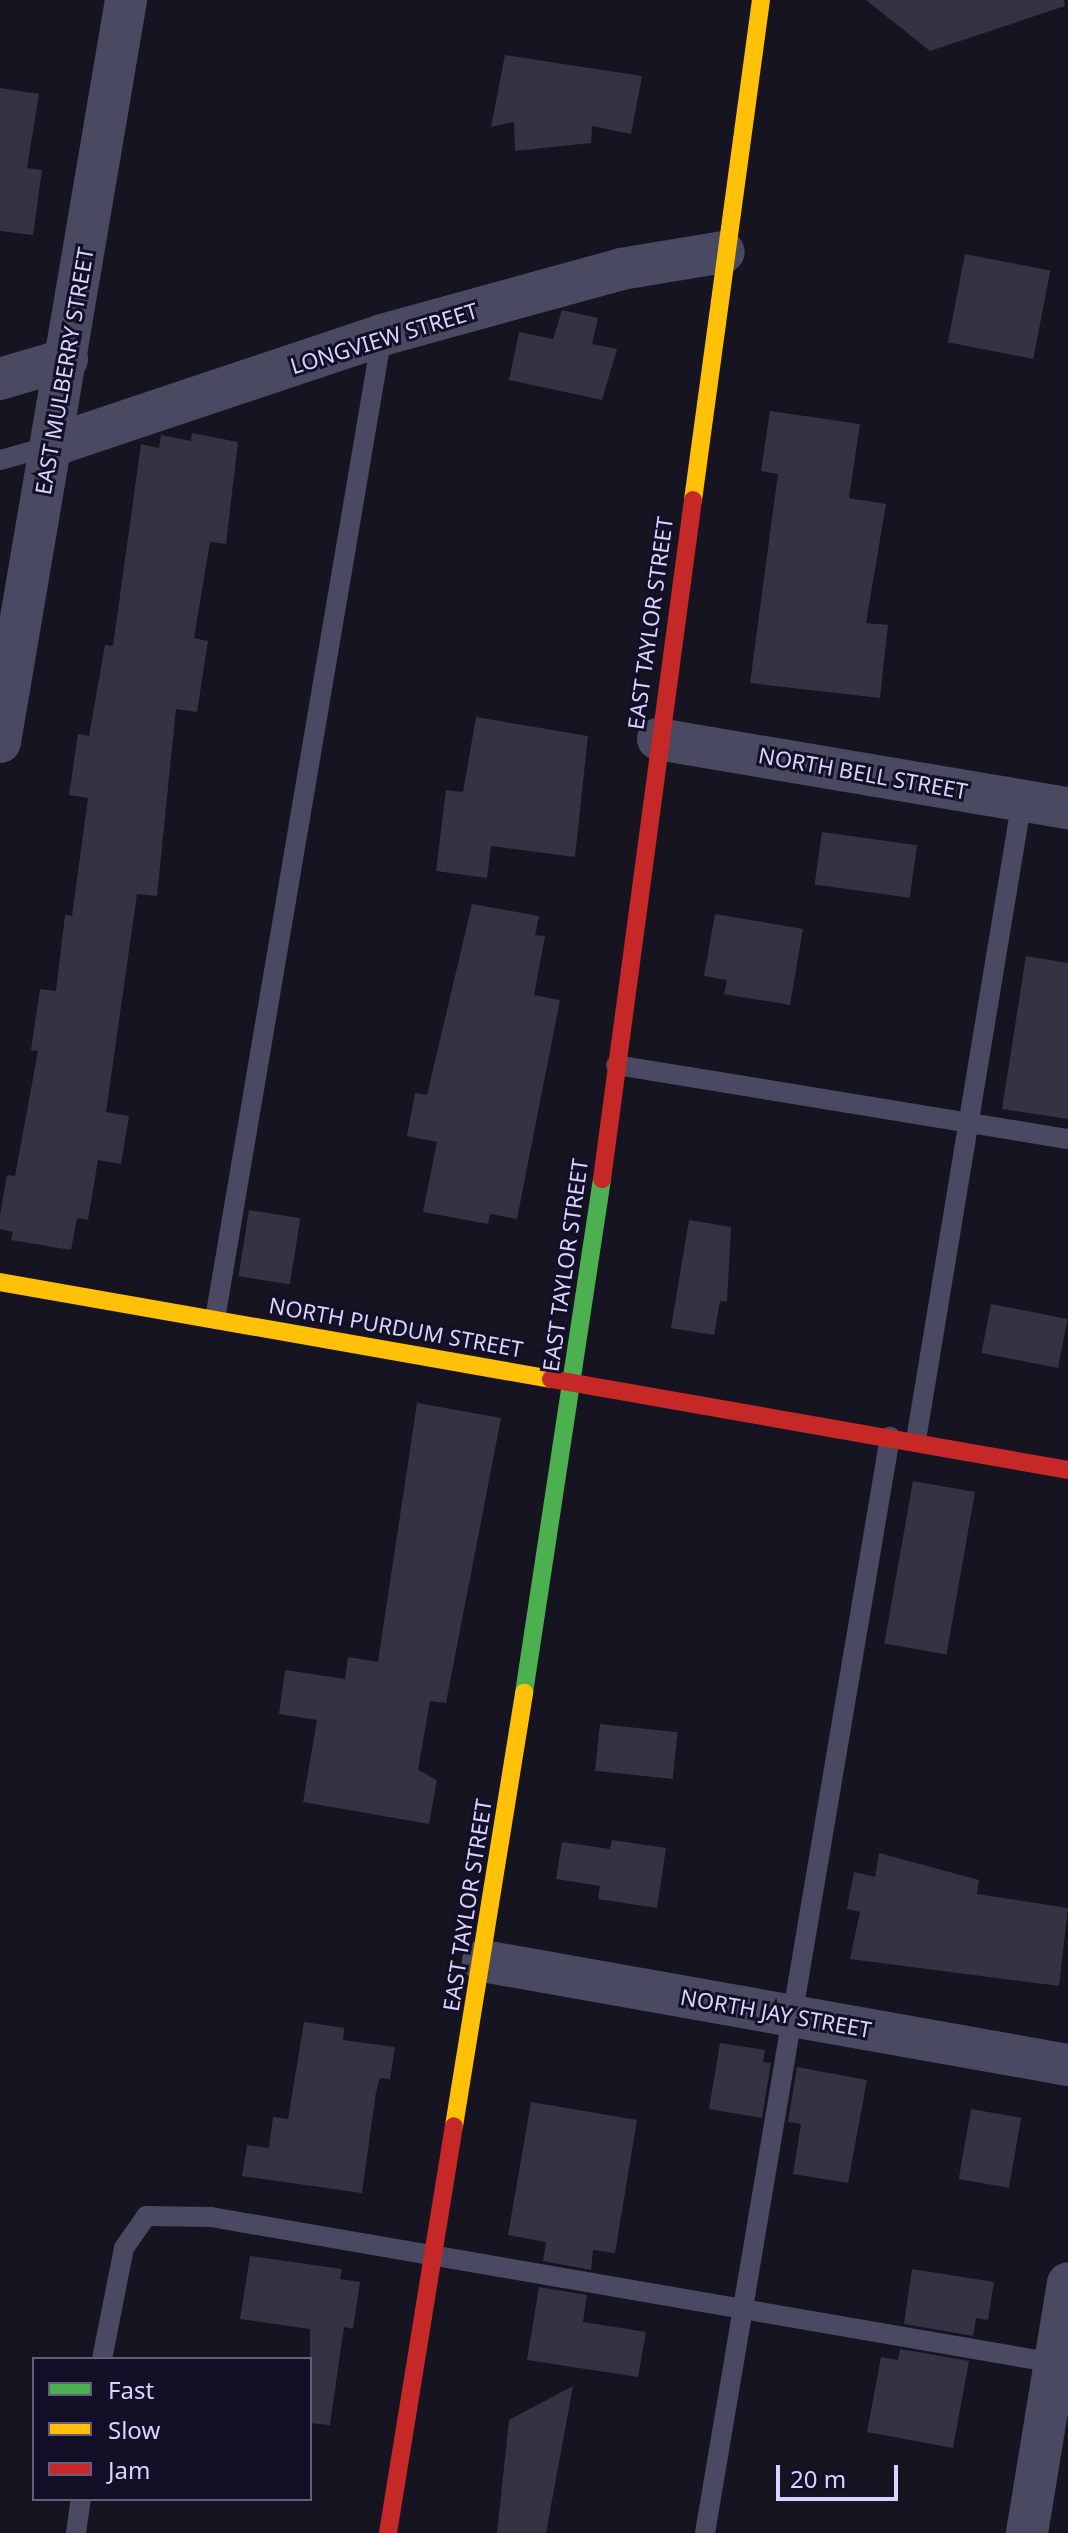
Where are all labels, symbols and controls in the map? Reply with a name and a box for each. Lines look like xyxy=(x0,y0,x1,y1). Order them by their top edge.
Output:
street label: EAST MULBERRY STREET xyxy=(29,245,99,497)
street label: LONGVIEW STREET xyxy=(287,297,481,379)
street label: EAST TAYLOR STREET xyxy=(622,515,678,731)
street label: NORTH BELL STREET xyxy=(756,742,970,804)
street label: EAST TAYLOR STREET xyxy=(537,1157,593,1373)
street label: NORTH PURDUM STREET xyxy=(267,1292,525,1362)
street label: EAST TAYLOR STREET xyxy=(437,1797,497,2013)
street label: NORTH JAY STREET xyxy=(678,1983,874,2043)
legend xyxy=(32,2357,312,2501)
text: Fast xyxy=(108,2373,154,2406)
text: Slow xyxy=(108,2413,160,2446)
scale bar xyxy=(780,2449,902,2499)
text: Jam xyxy=(108,2453,150,2486)
text: 20 m xyxy=(790,2462,846,2495)

